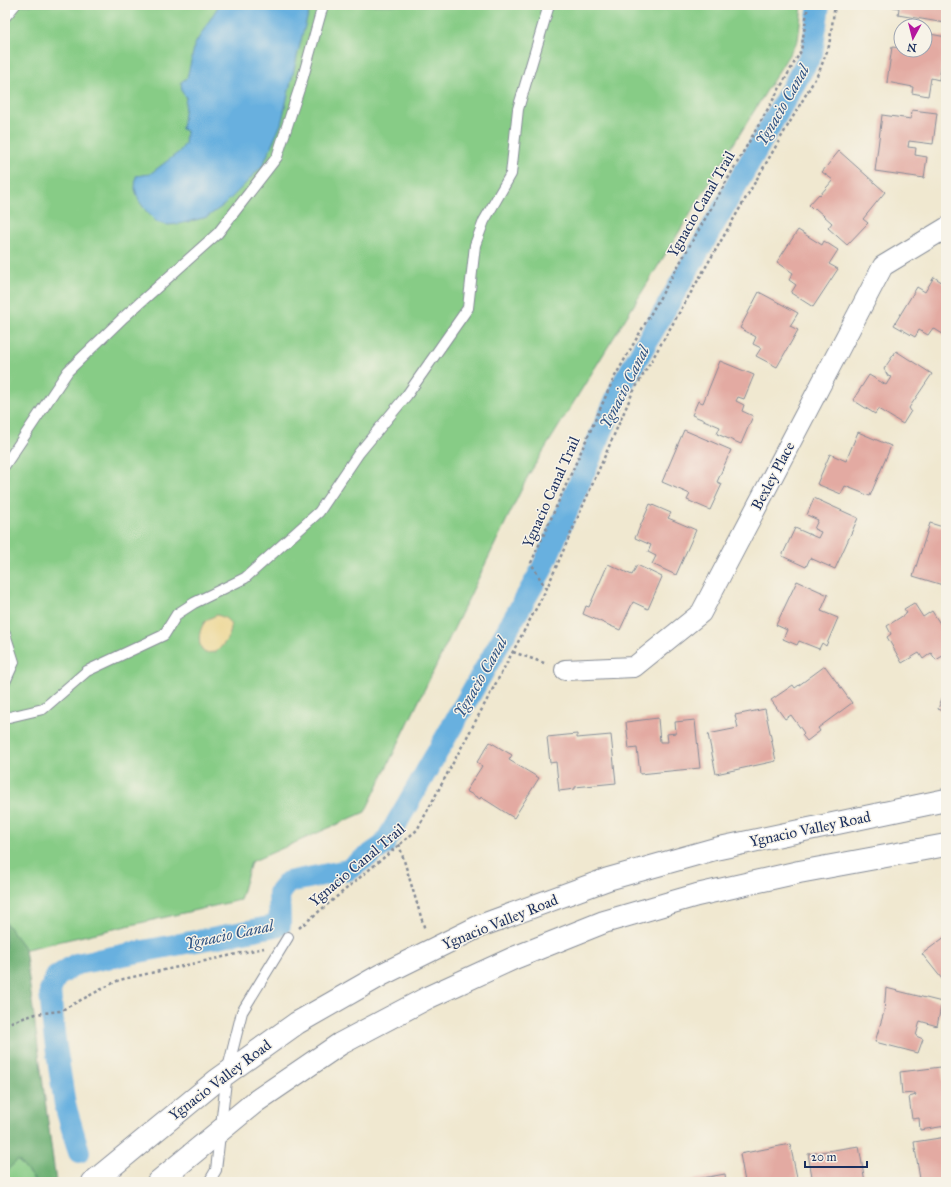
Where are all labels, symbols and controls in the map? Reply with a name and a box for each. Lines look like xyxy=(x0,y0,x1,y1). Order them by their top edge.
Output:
north arrow xyxy=(893,18,933,58)
text: N xyxy=(906,40,917,54)
water label: Ygnacio Canal xyxy=(752,60,814,149)
street label: Ygnacio Canal Trail xyxy=(663,147,739,260)
water label: Ygnacio Canal xyxy=(596,341,654,431)
street label: Ygnacio Canal Trail xyxy=(518,433,584,550)
street label: Bexley Place xyxy=(747,439,799,513)
water label: Ygnacio Canal xyxy=(450,632,512,721)
street label: Ygnacio Valley Road xyxy=(748,807,873,851)
street label: Ygnacio Canal Trail xyxy=(305,819,409,910)
street label: Ygnacio Valley Road xyxy=(439,890,561,953)
water label: Ygnacio Canal xyxy=(183,916,277,953)
street label: Ygnacio Valley Road xyxy=(165,1035,275,1124)
scale bar xyxy=(805,1143,867,1169)
text: 20 m xyxy=(811,1150,837,1164)

